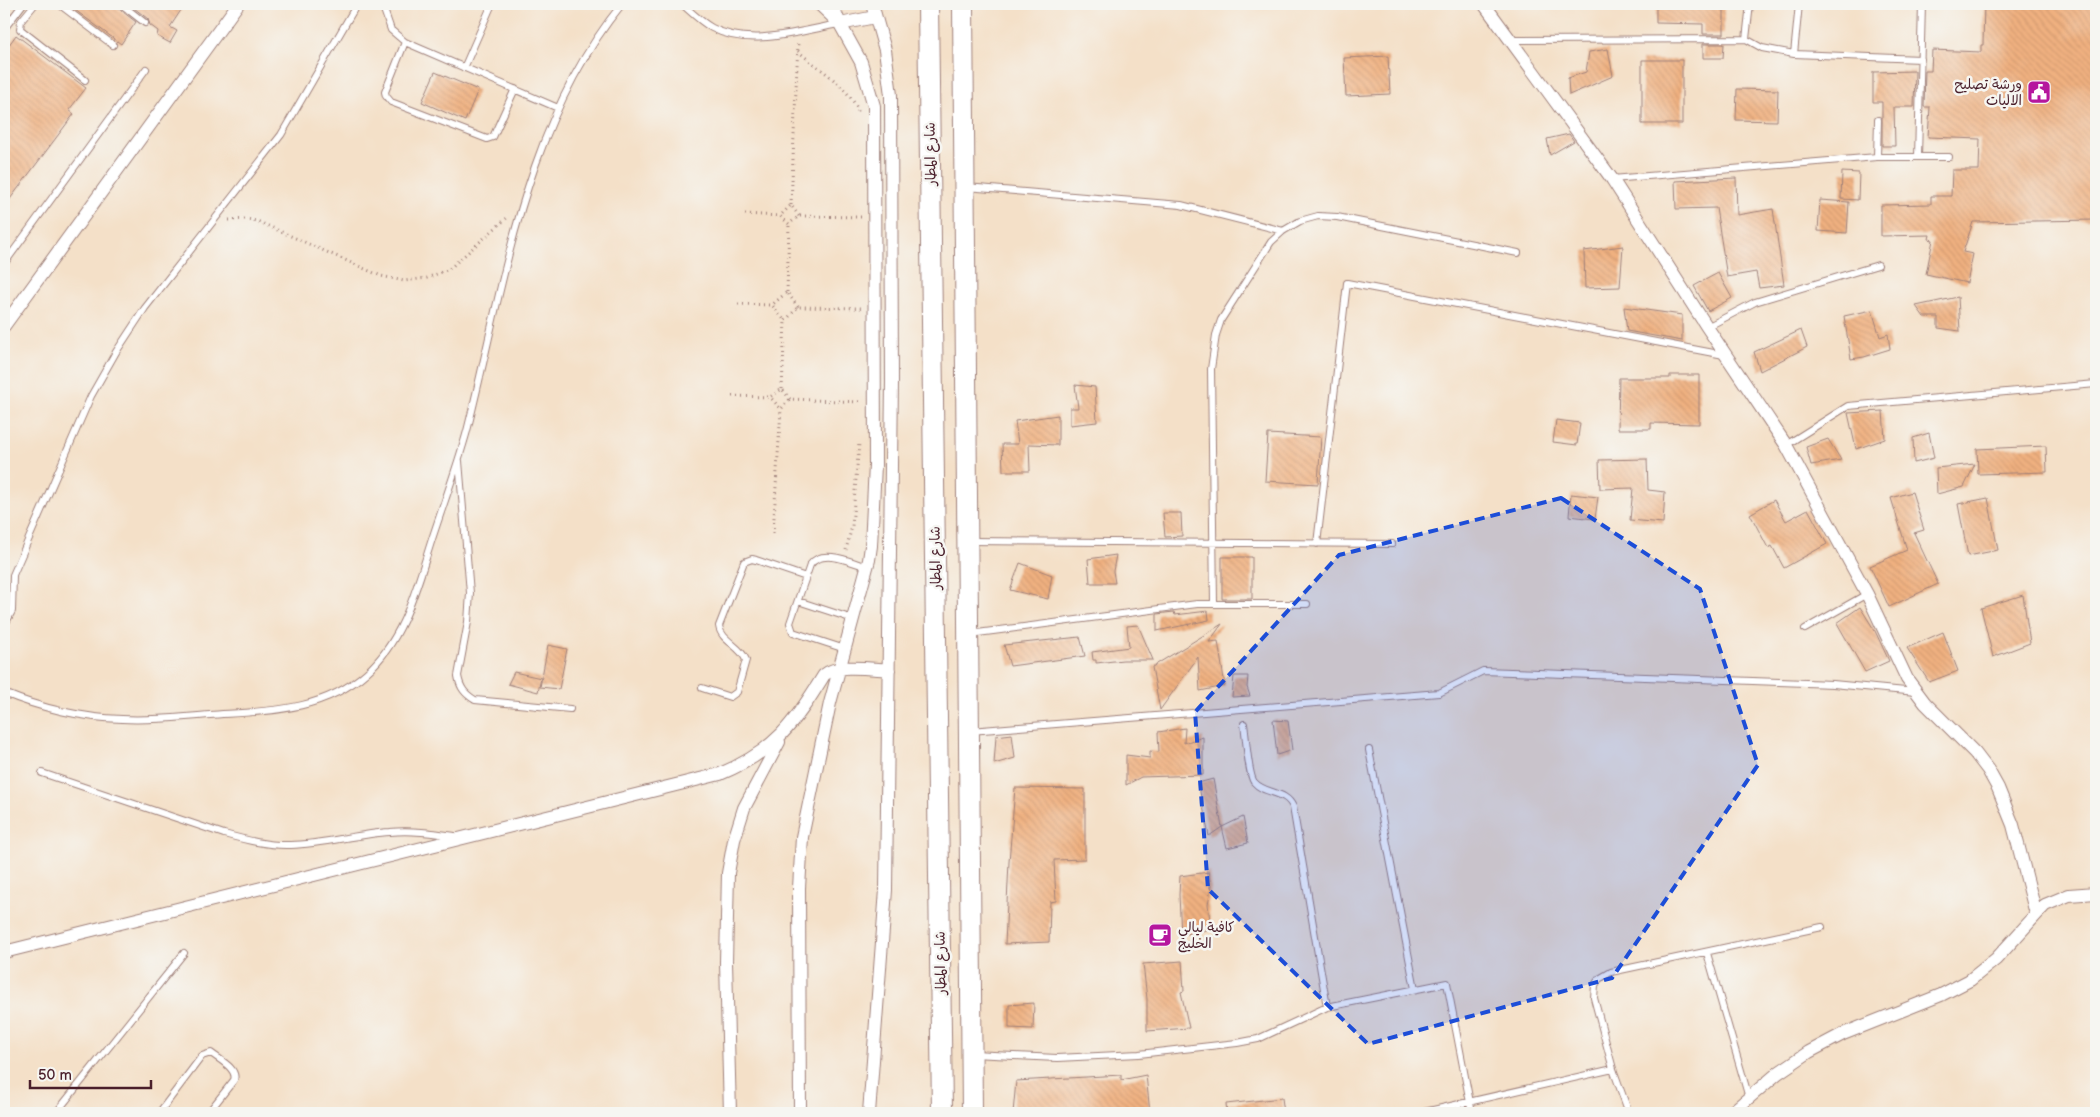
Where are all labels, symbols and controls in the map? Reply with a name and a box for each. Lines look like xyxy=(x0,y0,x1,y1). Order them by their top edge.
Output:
place label: ورشة تصليح الاليات xyxy=(1954,76,2022,109)
public building icon: ورشة تصليح الاليات xyxy=(2026,79,2052,105)
street label: شارع المطار xyxy=(921,122,941,187)
street label: شارع المطار xyxy=(926,526,946,591)
place label: كافية ليالي الخليج xyxy=(1178,919,1235,953)
cafe icon: كافية ليالي الخليج xyxy=(1147,922,1173,948)
street label: شارع المطار xyxy=(931,931,951,996)
scale bar xyxy=(30,1057,151,1089)
text: 50 m xyxy=(38,1066,72,1085)

